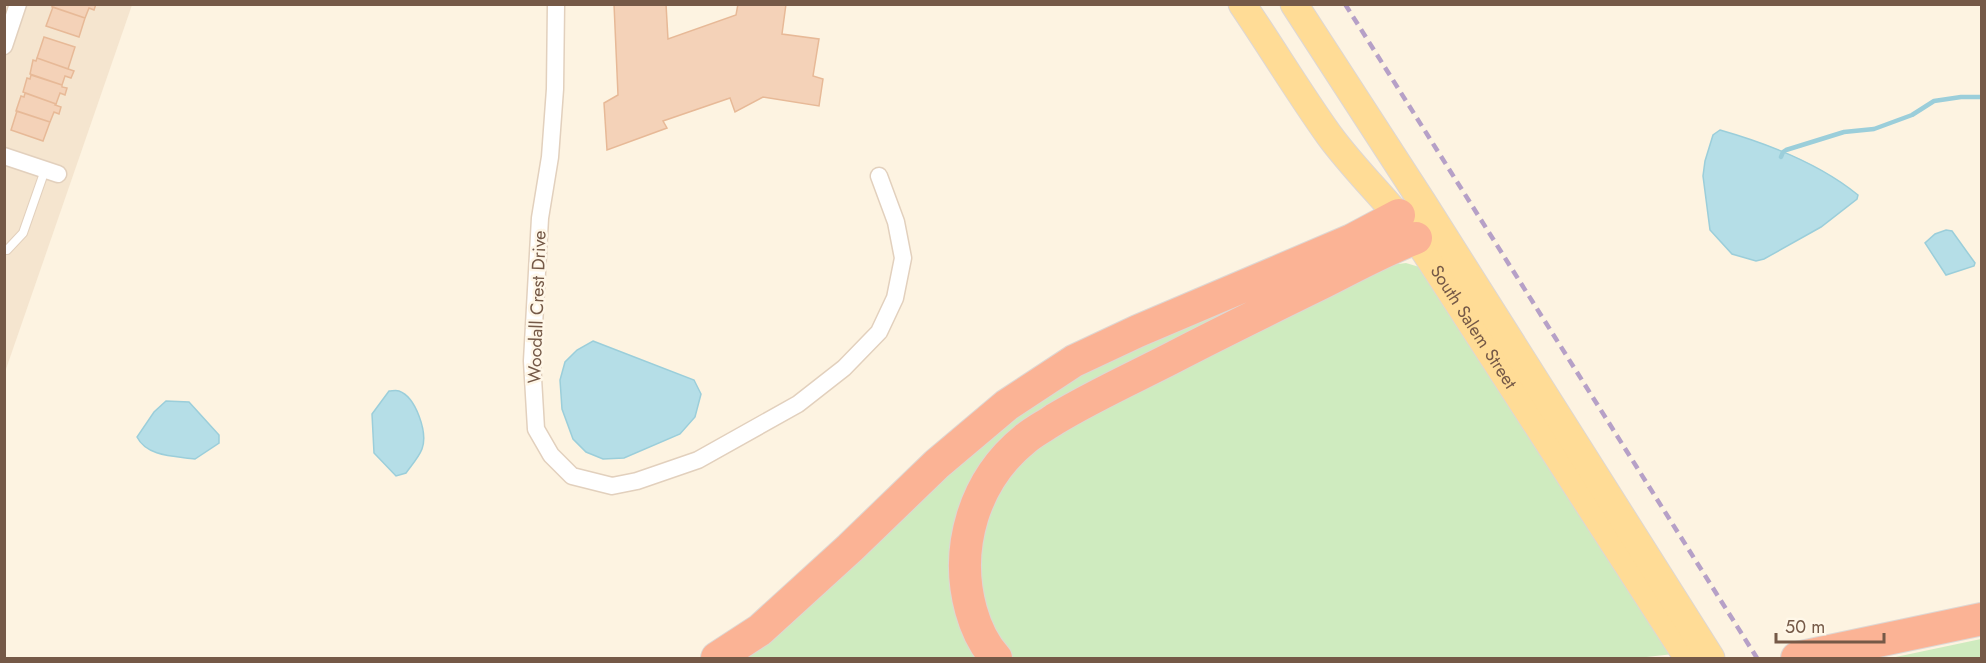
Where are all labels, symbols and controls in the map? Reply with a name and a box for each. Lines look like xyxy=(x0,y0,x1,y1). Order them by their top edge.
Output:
street label: Woodall Crest Drive xyxy=(521,230,553,384)
street label: South Salem Street xyxy=(1424,260,1524,394)
scale bar xyxy=(1776,606,1884,644)
text: 50 m xyxy=(1785,614,1825,640)

